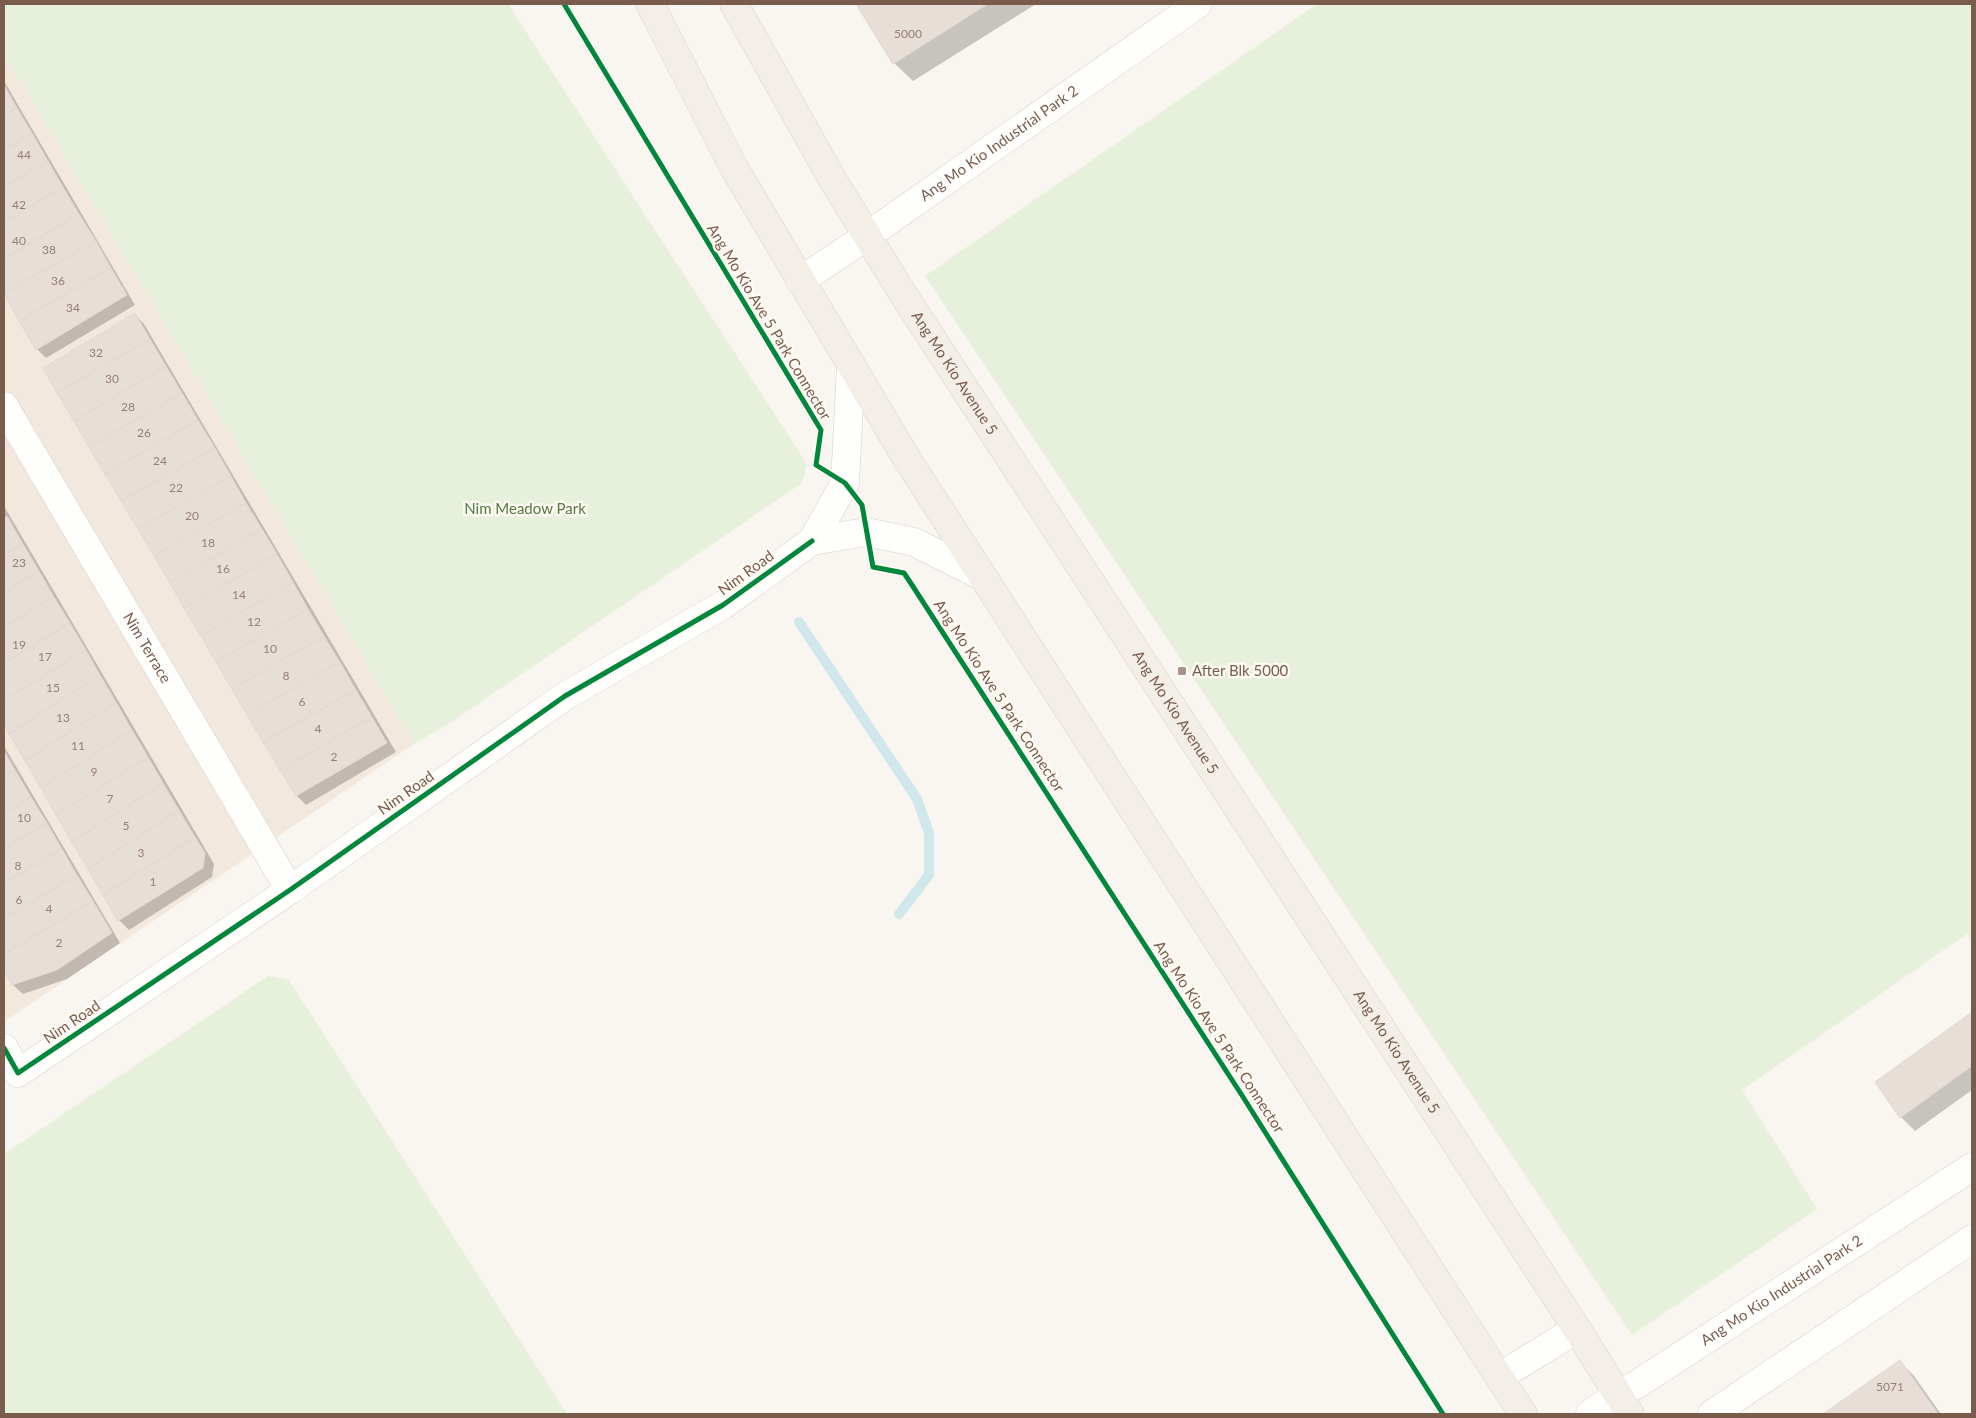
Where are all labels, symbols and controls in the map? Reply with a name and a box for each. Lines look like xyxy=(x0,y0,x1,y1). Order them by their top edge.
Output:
house number: 5000 xyxy=(894,26,922,41)
street label: Ang Mo Kio Industrial Park 2 xyxy=(916,81,1081,204)
house number: 44 xyxy=(17,147,31,162)
house number: 42 xyxy=(12,197,26,212)
street label: Ang Mo Kio Ave 5 Park Connector xyxy=(704,220,836,423)
house number: 40 xyxy=(12,233,26,248)
house number: 38 xyxy=(42,242,56,257)
house number: 36 xyxy=(51,273,65,288)
house number: 34 xyxy=(66,300,80,315)
street label: Ang Mo Kio Avenue 5 xyxy=(908,307,1002,438)
house number: 32 xyxy=(89,345,103,360)
house number: 30 xyxy=(105,371,119,386)
house number: 28 xyxy=(121,399,135,414)
house number: 26 xyxy=(137,425,151,440)
house number: 24 xyxy=(153,453,167,468)
house number: 22 xyxy=(169,480,183,495)
park label: Nim Meadow Park xyxy=(464,499,586,517)
house number: 20 xyxy=(185,508,199,523)
house number: 18 xyxy=(201,535,215,550)
street label: Nim Road xyxy=(714,546,777,598)
house number: 23 xyxy=(12,555,26,570)
house number: 16 xyxy=(216,561,230,576)
house number: 14 xyxy=(232,587,246,602)
street label: Ang Mo Kio Ave 5 Park Connector xyxy=(931,596,1069,795)
street label: Nim Terrace xyxy=(120,609,176,686)
house number: 12 xyxy=(247,614,261,629)
house number: 19 xyxy=(12,637,26,652)
house number: 10 xyxy=(263,641,277,656)
street label: Ang Mo Kio Avenue 5 xyxy=(1130,647,1223,777)
house number: 17 xyxy=(38,649,52,664)
place label: After Blk 5000 xyxy=(1192,661,1289,679)
marker: After Blk 5000 xyxy=(1176,665,1188,677)
house number: 8 xyxy=(283,668,290,683)
house number: 15 xyxy=(46,680,60,695)
house number: 6 xyxy=(299,694,306,709)
house number: 13 xyxy=(56,710,70,725)
house number: 4 xyxy=(315,721,322,736)
house number: 11 xyxy=(71,738,85,753)
house number: 2 xyxy=(331,749,338,764)
house number: 9 xyxy=(91,764,98,779)
street label: Nim Road xyxy=(374,766,437,818)
house number: 7 xyxy=(107,791,114,806)
house number: 10 xyxy=(17,810,31,825)
house number: 5 xyxy=(123,818,130,833)
house number: 3 xyxy=(138,845,145,860)
house number: 8 xyxy=(15,858,22,873)
house number: 1 xyxy=(150,874,157,889)
house number: 6 xyxy=(16,892,23,907)
house number: 4 xyxy=(46,901,53,916)
house number: 2 xyxy=(56,935,63,950)
street label: Ang Mo Kio Ave 5 Park Connector xyxy=(1151,937,1289,1136)
street label: Ang Mo Kio Avenue 5 xyxy=(1351,986,1444,1116)
street label: Nim Road xyxy=(40,996,103,1047)
street label: Ang Mo Kio Industrial Park 2 xyxy=(1697,1231,1865,1349)
house number: 5071 xyxy=(1876,1379,1904,1394)

